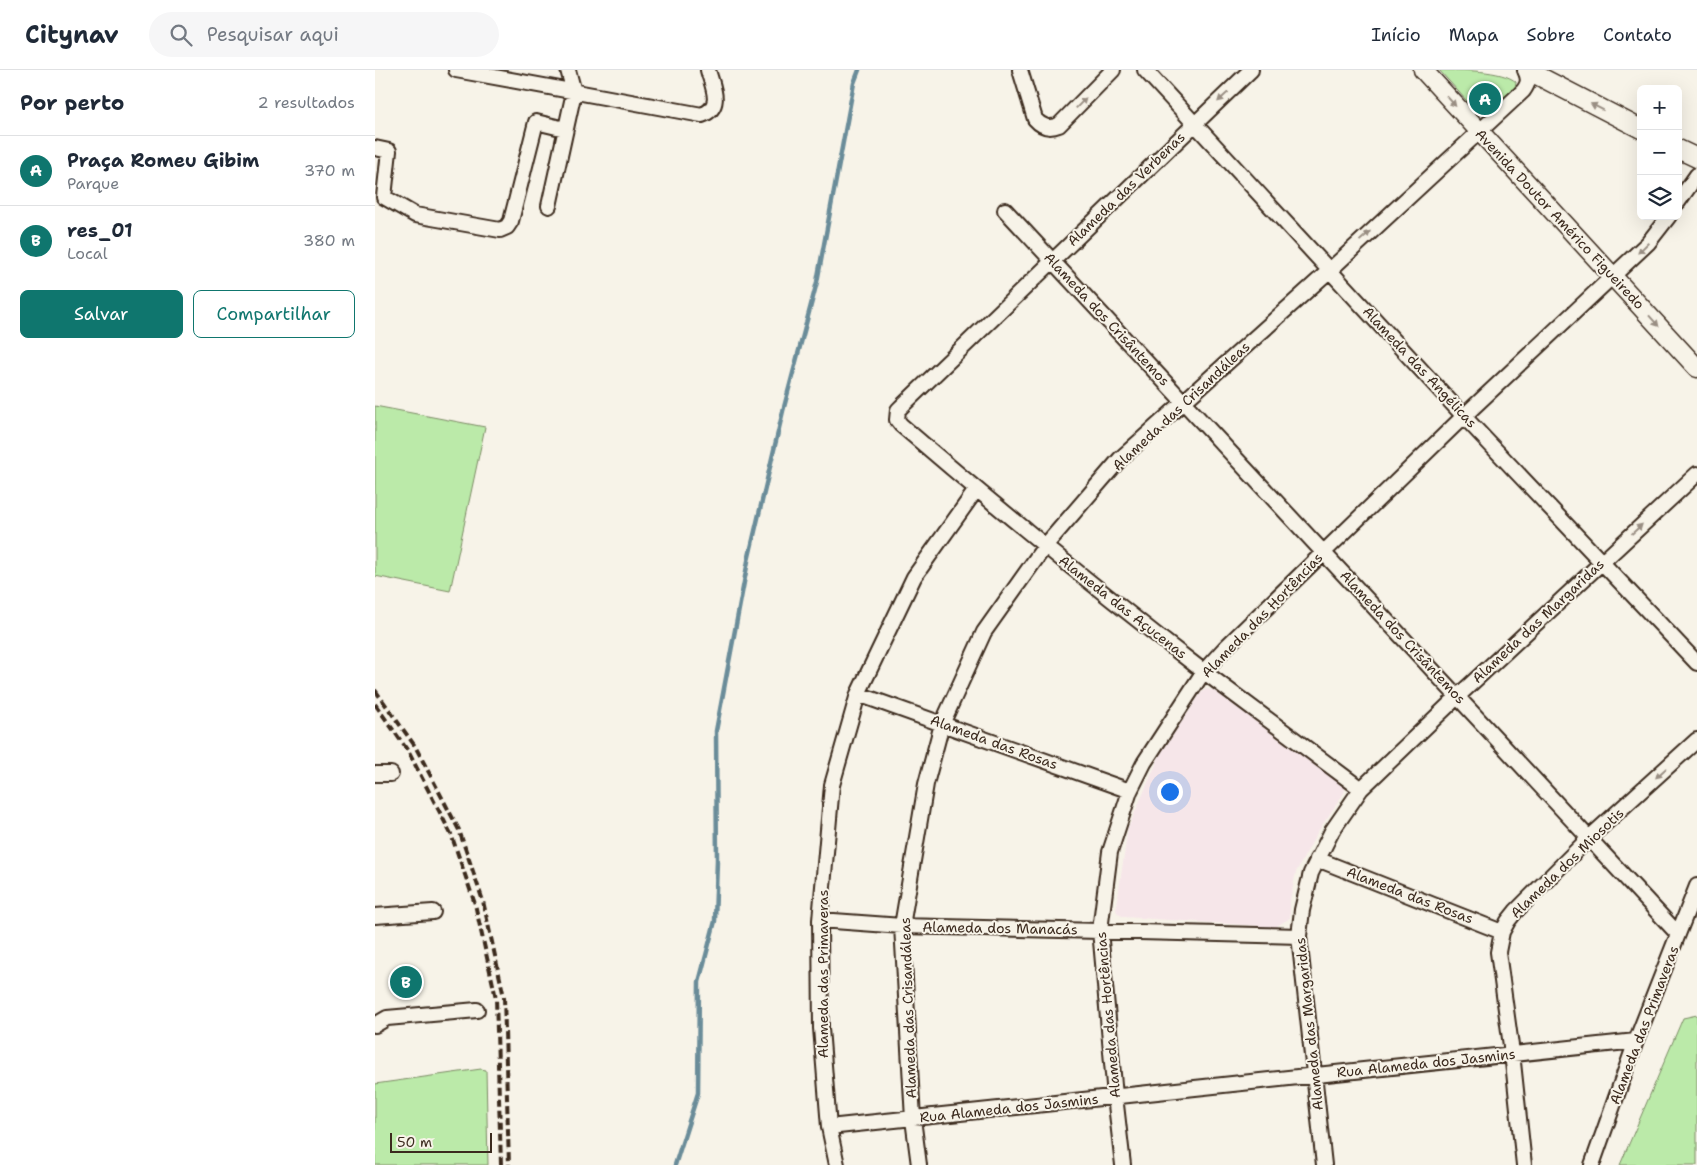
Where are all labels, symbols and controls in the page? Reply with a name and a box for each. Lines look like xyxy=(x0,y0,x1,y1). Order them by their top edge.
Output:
search box xyxy=(149,12,499,57)
text: Citynav xyxy=(25,19,119,51)
icon: search xyxy=(167,21,195,49)
text: Pesquisar aqui xyxy=(207,22,339,47)
text: Início xyxy=(1371,23,1421,47)
text: Mapa xyxy=(1449,23,1498,47)
text: Sobre xyxy=(1526,23,1575,47)
text: Contato xyxy=(1603,23,1672,47)
pin: A xyxy=(1469,80,1501,118)
map controls xyxy=(1637,85,1682,220)
button: + xyxy=(1637,85,1682,130)
text: Por perto xyxy=(20,89,124,117)
one-way arrow xyxy=(1217,91,1229,103)
text: 2 resultados xyxy=(257,92,355,113)
one-way arrow xyxy=(1445,94,1457,106)
one-way arrow xyxy=(1075,97,1087,109)
one-way arrow xyxy=(1590,103,1605,111)
street label: Avenida Doutor Américo Figueiredo xyxy=(1471,125,1649,313)
street label: Alameda das Verbenas xyxy=(1063,128,1189,250)
button: − xyxy=(1637,130,1682,175)
text: Praça Romeu Gibim xyxy=(67,148,259,173)
text: A xyxy=(30,160,42,181)
text: 370 m xyxy=(304,160,355,181)
text: Parque xyxy=(67,173,119,194)
button: layers xyxy=(1637,175,1682,220)
text: res_01 xyxy=(67,218,133,243)
text: B xyxy=(31,230,41,251)
text: 380 m xyxy=(303,230,355,251)
one-way arrow xyxy=(1359,230,1371,242)
one-way arrow xyxy=(1637,242,1649,254)
text: Local xyxy=(67,243,108,264)
street label: Alameda dos Crisântemos xyxy=(1040,248,1174,390)
button: Salvar xyxy=(20,290,183,338)
button: Compartilhar xyxy=(193,290,355,338)
street label: Alameda das Angélicas xyxy=(1359,302,1481,432)
one-way arrow xyxy=(1648,315,1660,327)
street label: Alameda das Crisandáleas xyxy=(1109,338,1254,474)
one-way arrow xyxy=(1631,523,1643,535)
street label: Alameda das Hortências xyxy=(1197,549,1327,681)
street label: Alameda das Açucenas xyxy=(1055,551,1191,663)
street label: Alameda das Margaridas xyxy=(1468,555,1608,687)
street label: Alameda dos Crisântemos xyxy=(1336,566,1470,708)
street label: Alameda das Rosas xyxy=(928,711,1060,773)
one-way arrow xyxy=(1656,767,1668,779)
your location xyxy=(1157,779,1183,805)
street label: Alameda dos Miosotis xyxy=(1506,804,1628,922)
street label: Alameda das Rosas xyxy=(1344,863,1476,928)
street label: Alameda das Primaveras xyxy=(814,890,832,1058)
street label: Alameda das Crisandáleas xyxy=(896,917,920,1099)
street label: Alameda dos Manacás xyxy=(922,918,1078,938)
street label: Alameda das Hortências xyxy=(1092,931,1124,1099)
street label: Alameda das Margaridas xyxy=(1291,937,1327,1111)
street label: Alameda das Primaveras xyxy=(1605,943,1683,1107)
pin: B xyxy=(390,963,422,1001)
street label: Rua Alameda dos Jasmins xyxy=(1336,1045,1516,1081)
street label: Rua Alameda dos Jasmins xyxy=(919,1090,1099,1126)
scale bar xyxy=(390,1130,493,1153)
text: 50 m xyxy=(397,1133,432,1151)

